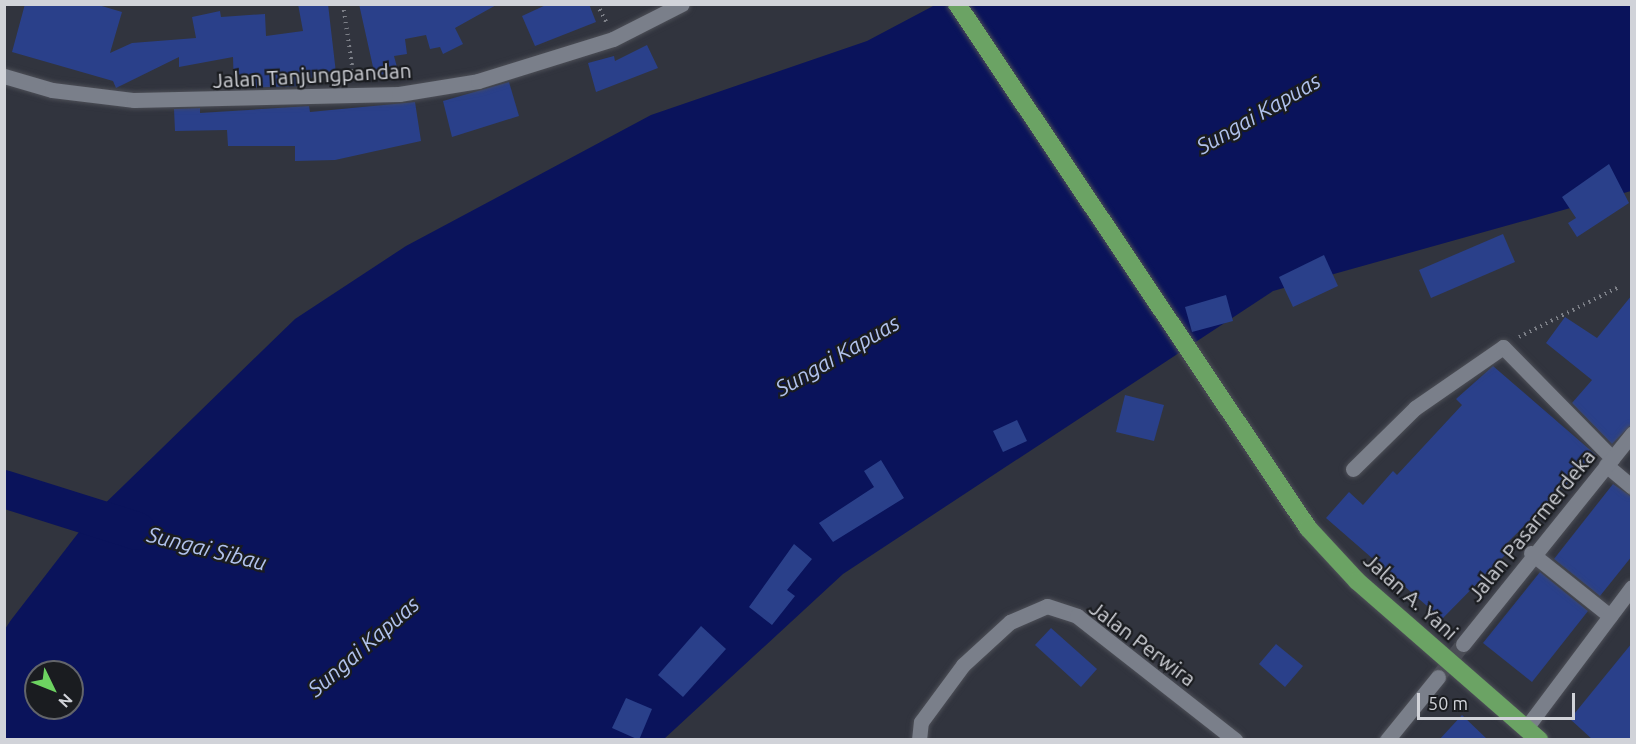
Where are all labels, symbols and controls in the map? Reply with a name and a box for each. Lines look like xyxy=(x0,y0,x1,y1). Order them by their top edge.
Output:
street label: Jalan Tanjungpandan xyxy=(212,57,412,93)
water label: Sungai Kapuas xyxy=(1191,67,1325,159)
water label: Sungai Kapuas xyxy=(770,309,904,401)
street label: Jalan Pasarmerdeka xyxy=(1462,444,1600,606)
water label: Sungai Sibau xyxy=(145,520,269,576)
street label: Jalan A. Yani xyxy=(1359,547,1463,645)
water label: Sungai Kapuas xyxy=(302,590,424,702)
street label: Jalan Perwira xyxy=(1085,595,1201,691)
north arrow xyxy=(24,660,84,720)
scale bar xyxy=(1420,681,1578,719)
text: N xyxy=(55,690,76,711)
text: 50 m xyxy=(1428,693,1468,713)

